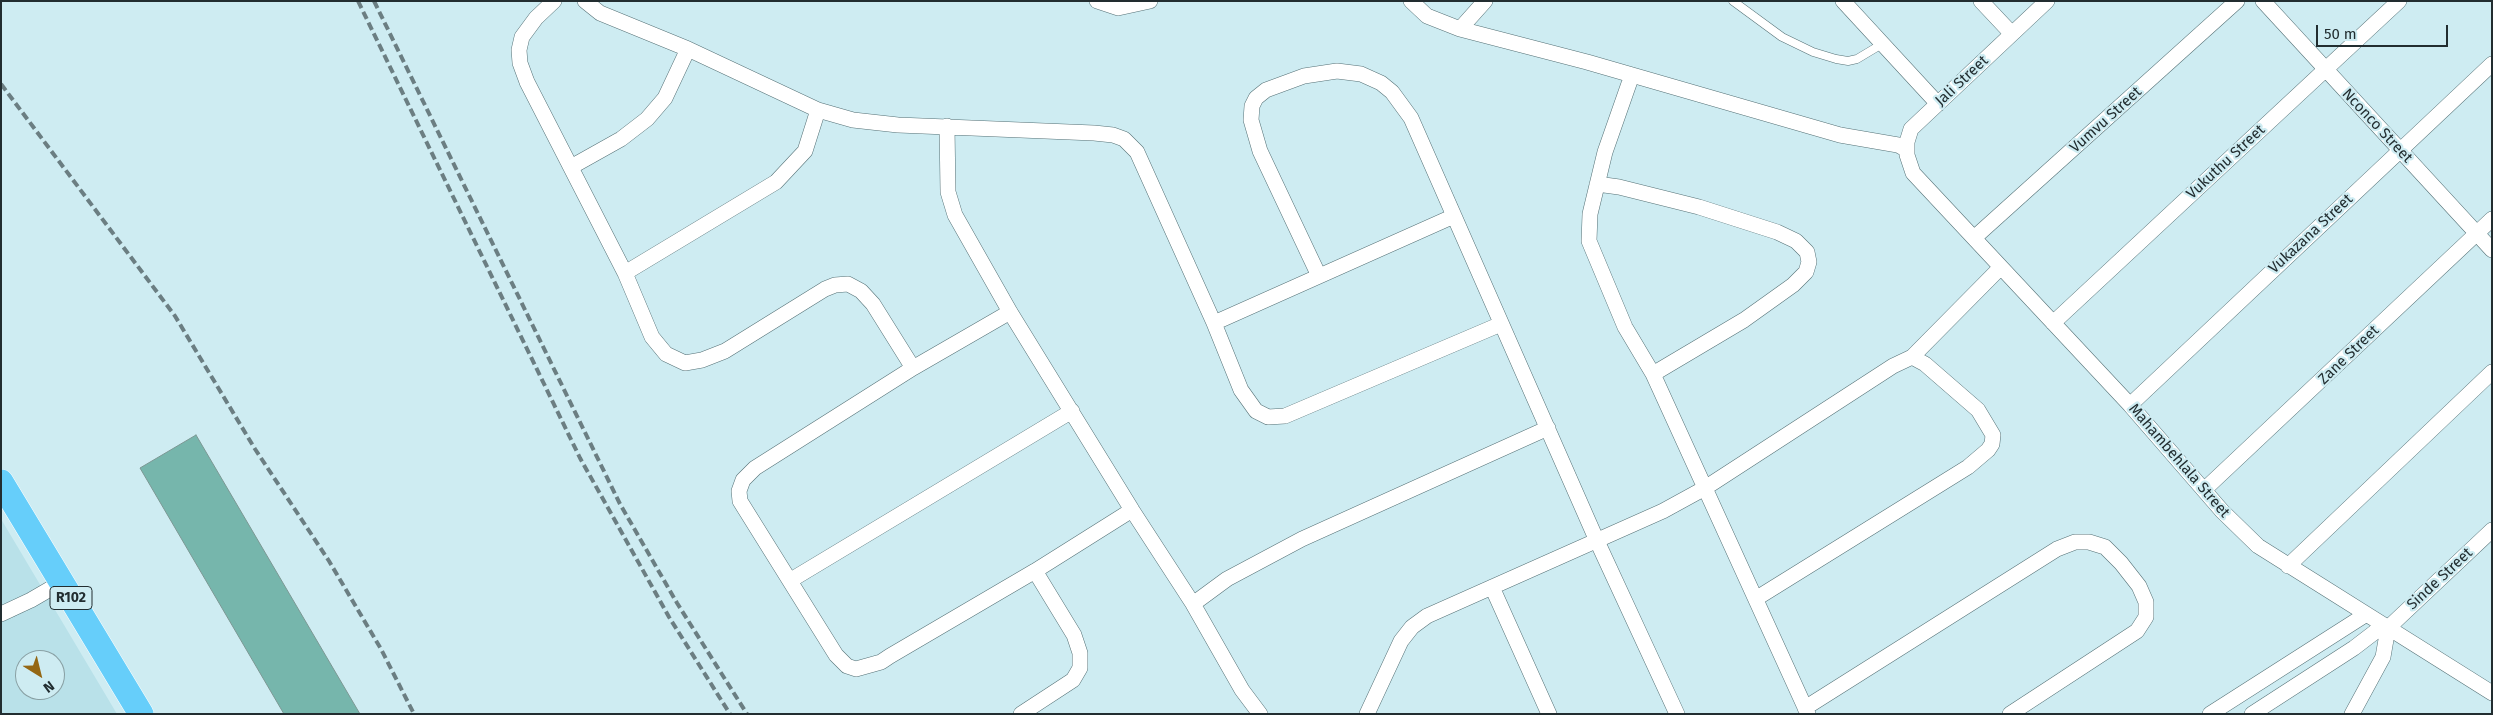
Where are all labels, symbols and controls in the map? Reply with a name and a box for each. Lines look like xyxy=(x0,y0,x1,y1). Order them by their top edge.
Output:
scale bar xyxy=(2318,15,2450,47)
text: 50 m xyxy=(2324,25,2357,43)
street label: Jali Street xyxy=(1932,52,1992,110)
street label: Vumvu Street xyxy=(2066,83,2146,157)
street label: Nconco Street xyxy=(2338,85,2416,167)
street label: Vukuthu Street xyxy=(2183,121,2269,203)
street label: Vukazana Street xyxy=(2265,190,2357,278)
street label: Zane Street xyxy=(2315,322,2383,388)
street label: Mahambehlala Street xyxy=(2125,400,2233,522)
street label: Sinde Street xyxy=(2404,544,2476,614)
road number: R102 xyxy=(50,586,92,610)
north arrow xyxy=(15,650,65,700)
text: N xyxy=(40,677,57,696)

